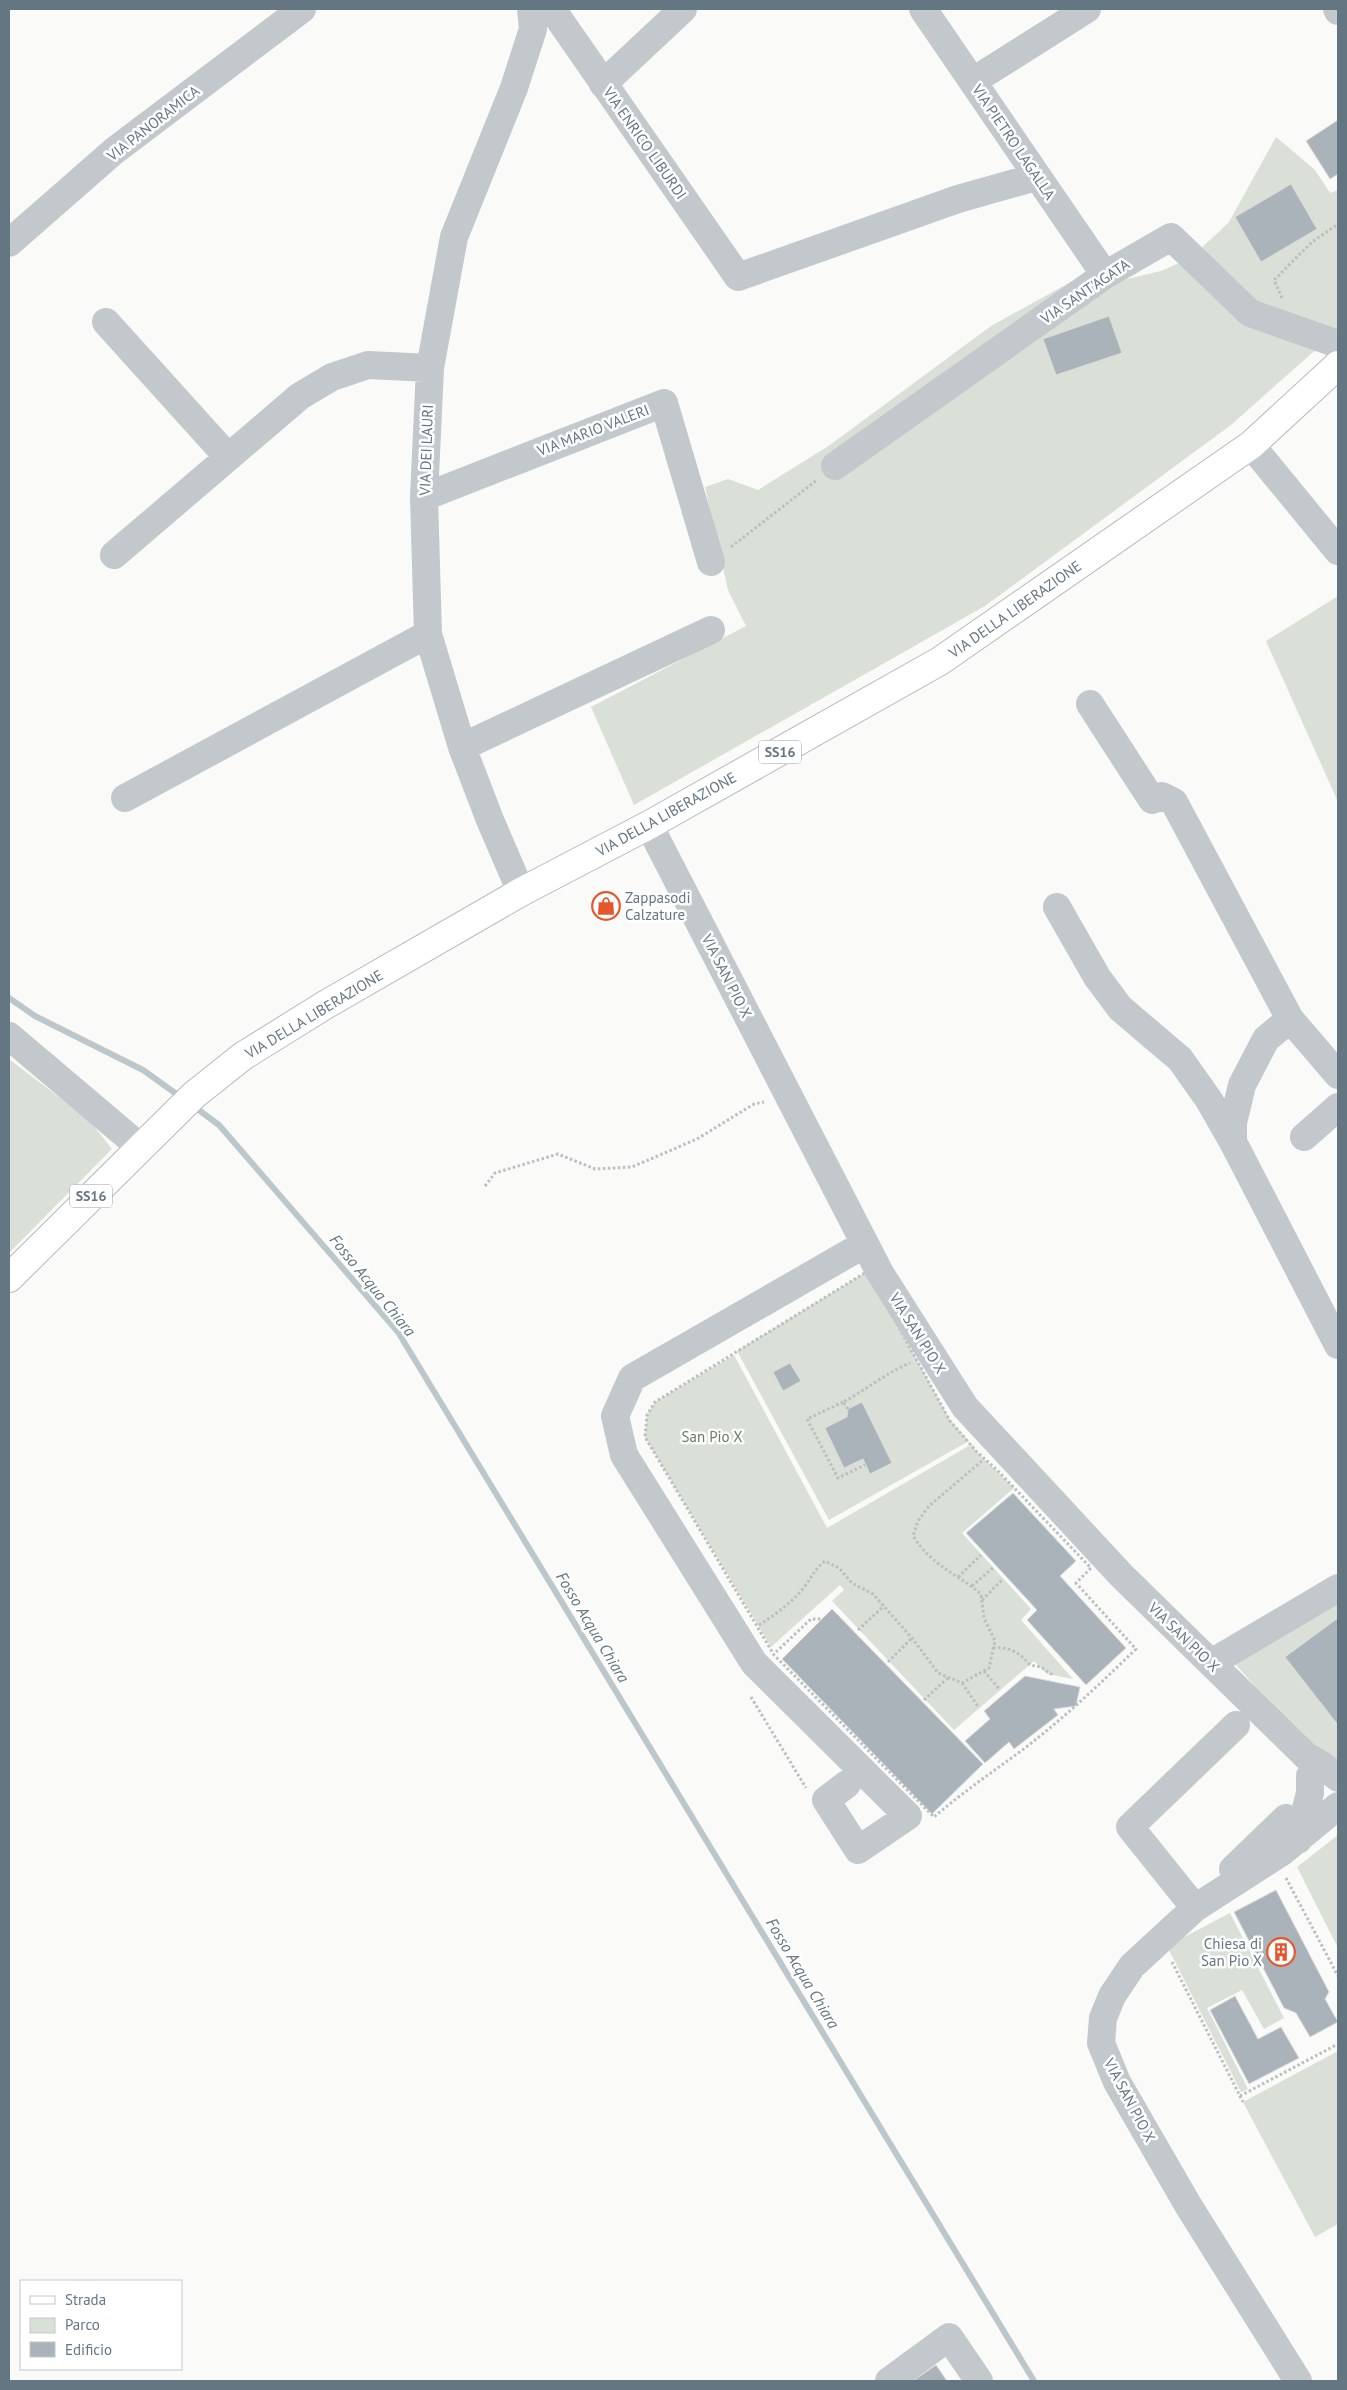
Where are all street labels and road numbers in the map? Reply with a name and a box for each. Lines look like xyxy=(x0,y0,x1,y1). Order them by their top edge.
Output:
street label: VIA PIETRO LAGALLA xyxy=(968,80,1060,204)
street label: VIA PANORAMICA xyxy=(102,81,203,166)
street label: VIA ENRICO LIBURDI xyxy=(599,82,691,203)
street label: VIA SANT'AGATA xyxy=(1036,254,1133,328)
street label: VIA MARIO VALERI xyxy=(533,400,652,460)
street label: VIA DEI LAURI xyxy=(415,404,437,497)
street label: VIA DELLA LIBERAZIONE xyxy=(944,556,1085,663)
road number: SS16 xyxy=(759,740,801,764)
street label: VIA DELLA LIBERAZIONE xyxy=(592,767,740,861)
street label: VIA SAN PIO X xyxy=(697,930,756,1021)
street label: VIA DELLA LIBERAZIONE xyxy=(241,965,386,1063)
road number: SS16 xyxy=(70,1184,112,1208)
street label: VIA SAN PIO X xyxy=(885,1288,950,1377)
street label: VIA SAN PIO X xyxy=(1144,1598,1224,1676)
street label: VIA SAN PIO X xyxy=(1100,2054,1160,2145)

